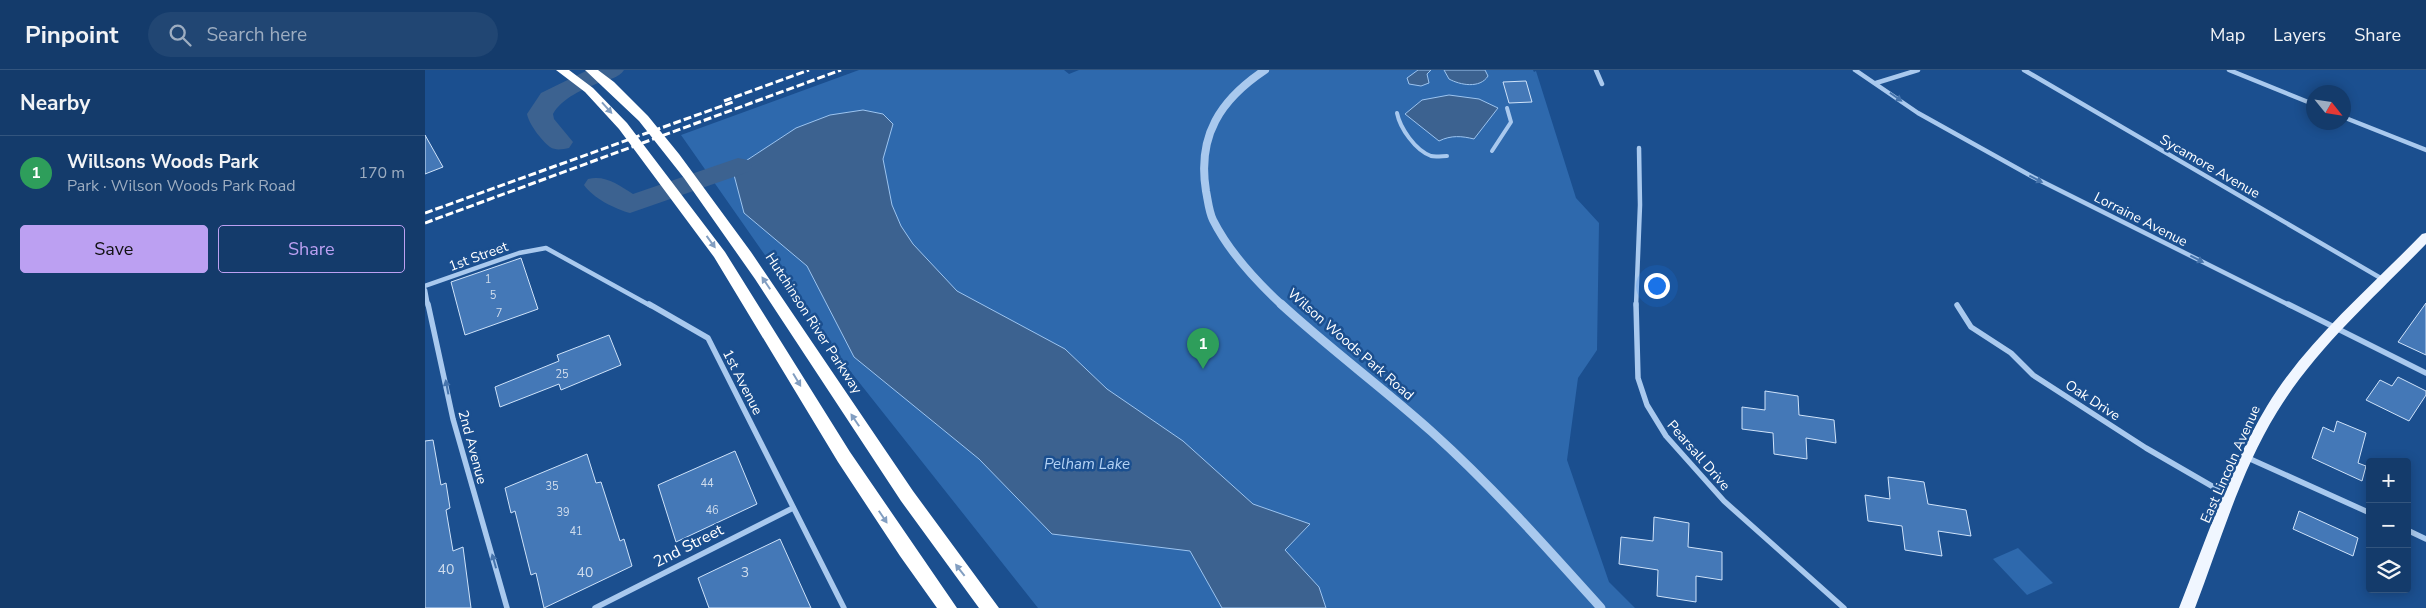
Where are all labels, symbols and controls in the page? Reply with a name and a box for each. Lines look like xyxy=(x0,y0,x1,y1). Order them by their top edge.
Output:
search box xyxy=(148,12,498,57)
text: Pinpoint xyxy=(25,19,118,51)
icon: search xyxy=(166,21,194,49)
text: Search here xyxy=(206,22,307,48)
text: Map xyxy=(2210,23,2245,47)
text: Layers xyxy=(2273,23,2326,47)
text: Share xyxy=(2354,23,2401,47)
north arrow xyxy=(2306,85,2351,130)
text: Nearby xyxy=(20,89,90,117)
one-way arrow xyxy=(1889,92,1903,102)
one-way arrow xyxy=(601,101,613,113)
street label: Sycamore Avenue xyxy=(2156,130,2263,203)
text: Willsons Woods Park xyxy=(67,149,258,175)
text: 1 xyxy=(31,162,41,184)
text: 170 m xyxy=(358,162,405,184)
text: Park · Wilson Woods Park Road xyxy=(67,175,296,197)
one-way arrow xyxy=(2029,175,2043,183)
street label: Lorraine Avenue xyxy=(2091,188,2191,251)
button: Save xyxy=(20,225,208,273)
button: Share xyxy=(218,225,405,273)
one-way arrow xyxy=(706,235,716,249)
street label: 1st Street xyxy=(446,237,511,276)
street label: Hutchinson River Parkway xyxy=(761,249,867,398)
one-way arrow xyxy=(2190,255,2204,263)
house number: 1 xyxy=(485,272,491,287)
your location xyxy=(1644,273,1670,299)
one-way arrow xyxy=(761,277,771,290)
street label: Wilson Woods Park Road xyxy=(1283,284,1418,405)
house number: 5 xyxy=(490,288,497,303)
house number: 7 xyxy=(496,306,502,321)
pin: 1 xyxy=(1187,328,1219,369)
street label: 1st Avenue xyxy=(718,346,767,418)
house number: 25 xyxy=(555,367,569,382)
one-way arrow xyxy=(792,373,801,386)
street label: Oak Drive xyxy=(2062,376,2124,425)
one-way arrow xyxy=(442,379,450,395)
street label: East Lincoln Avenue xyxy=(2196,402,2265,526)
street label: 2nd Avenue xyxy=(454,408,491,486)
one-way arrow xyxy=(850,413,860,426)
street label: Pearsall Drive xyxy=(1663,416,1735,495)
water label: Pelham Lake xyxy=(1044,454,1130,474)
map controls xyxy=(2366,458,2411,593)
button: + xyxy=(2366,458,2411,503)
house number: 44 xyxy=(700,476,714,491)
house number: 35 xyxy=(545,479,559,494)
house number: 46 xyxy=(705,503,719,518)
button: − xyxy=(2366,503,2411,548)
house number: 39 xyxy=(556,505,570,520)
one-way arrow xyxy=(878,511,888,524)
street label: 2nd Street xyxy=(650,519,728,573)
house number: 41 xyxy=(569,524,583,539)
button: layers xyxy=(2366,548,2411,593)
one-way arrow xyxy=(489,554,497,569)
house number: 40 xyxy=(438,560,454,579)
house number: 40 xyxy=(577,563,593,582)
house number: 3 xyxy=(741,563,749,582)
one-way arrow xyxy=(955,564,966,577)

